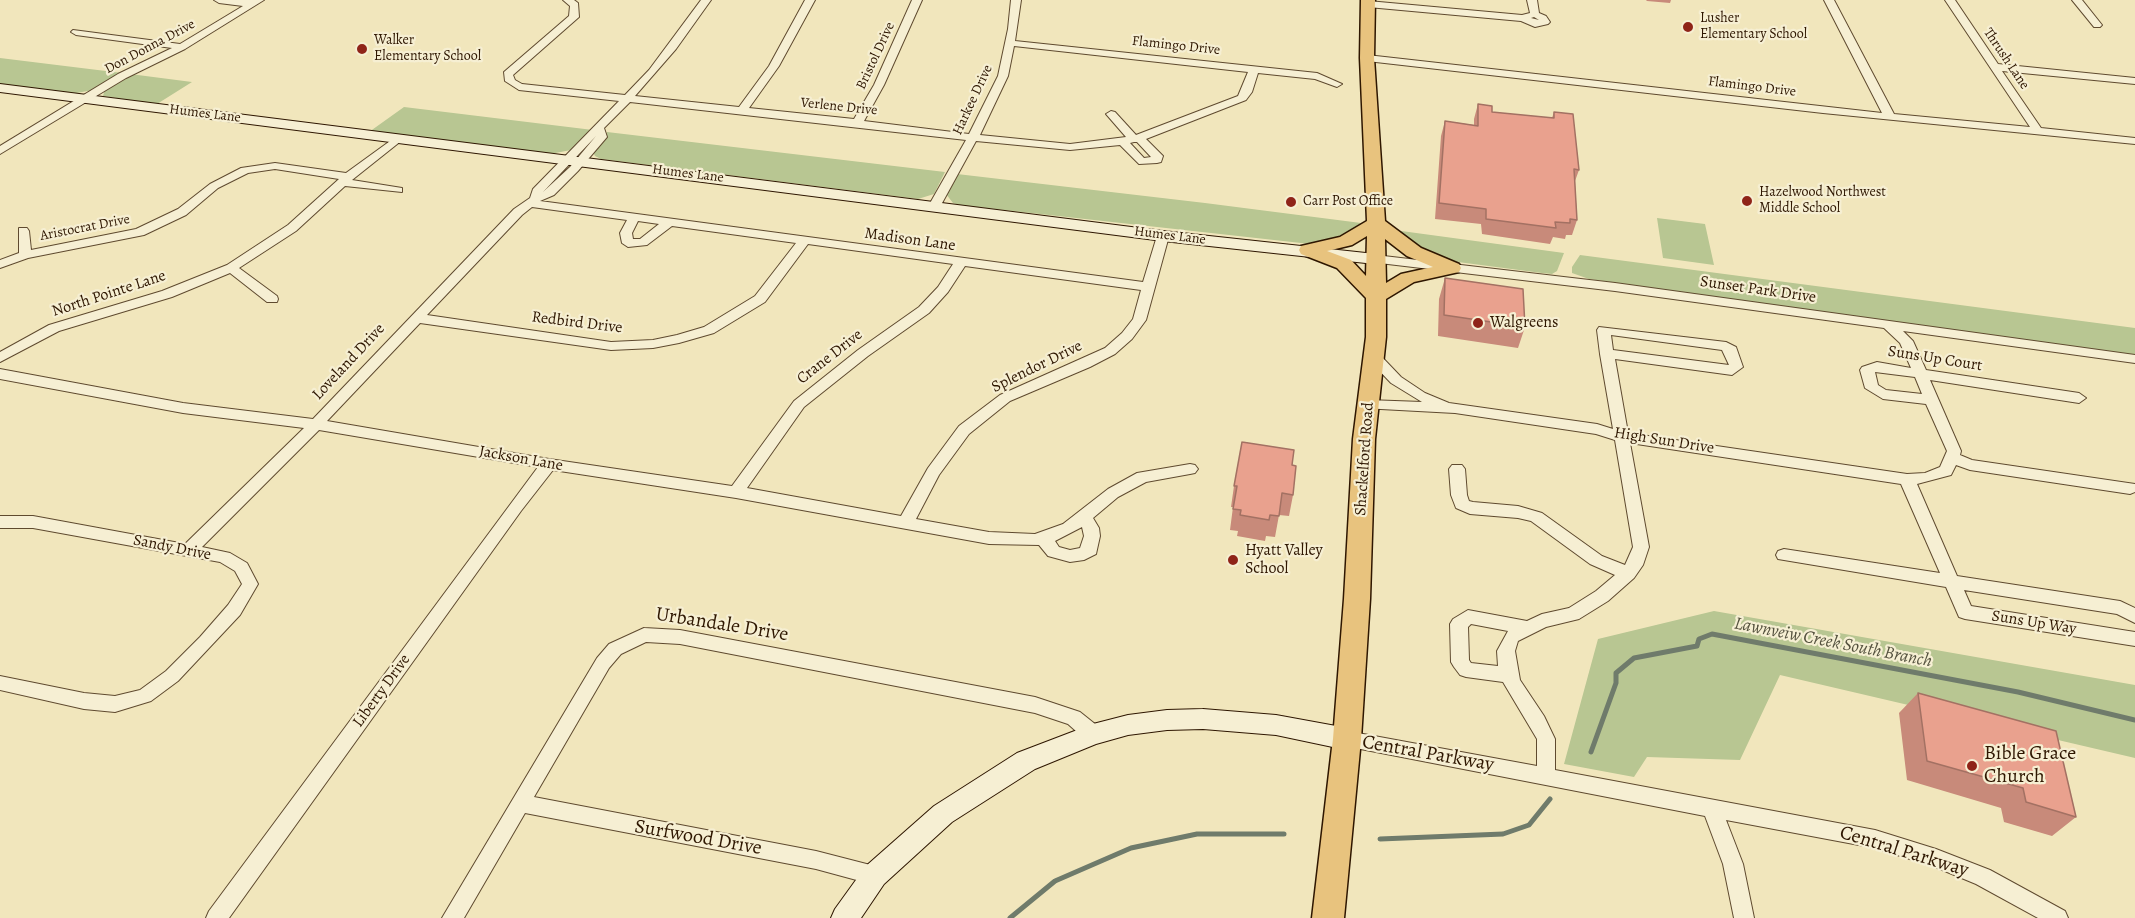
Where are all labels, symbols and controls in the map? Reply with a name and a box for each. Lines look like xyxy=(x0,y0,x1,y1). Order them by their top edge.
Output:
place label: Lusher Elementary School xyxy=(1700,11,1807,44)
street label: Don Donna Drive xyxy=(102,16,198,78)
street label: Bristol Drive xyxy=(853,20,899,92)
marker: Lusher Elementary School xyxy=(1681,20,1695,34)
street label: Thrush Lane xyxy=(1979,25,2033,93)
place label: Walker Elementary School xyxy=(374,33,481,66)
street label: Flamingo Drive xyxy=(1131,33,1221,59)
marker: Walker Elementary School xyxy=(355,42,369,56)
street label: Harkee Drive xyxy=(949,62,997,138)
street label: Flamingo Drive xyxy=(1707,73,1797,101)
street label: Verlene Drive xyxy=(800,95,878,119)
street label: Humes Lane xyxy=(168,101,242,127)
street label: Humes Lane xyxy=(651,161,725,187)
place label: Hazelwood Northwest Middle School xyxy=(1759,185,1886,218)
place label: Carr Post Office xyxy=(1303,194,1393,210)
marker: Hazelwood Northwest Middle School xyxy=(1740,194,1754,208)
marker: Carr Post Office xyxy=(1284,195,1298,209)
street label: Aristocrat Drive xyxy=(39,211,131,245)
street label: Humes Lane xyxy=(1133,223,1207,249)
street label: Madison Lane xyxy=(863,224,957,256)
street label: North Pointe Lane xyxy=(50,267,168,321)
street label: Sunset Park Drive xyxy=(1699,272,1817,308)
street label: Redbird Drive xyxy=(530,308,624,338)
place label: Walgreens xyxy=(1490,313,1559,333)
marker: Walgreens xyxy=(1471,316,1485,330)
street label: Loveland Drive xyxy=(309,320,389,404)
street label: Crane Drive xyxy=(793,325,867,389)
street label: Splendor Drive xyxy=(989,337,1085,397)
street label: Suns Up Court xyxy=(1886,342,1984,376)
street label: Shackelford Road xyxy=(1351,402,1379,516)
street label: High Sun Drive xyxy=(1613,424,1715,458)
street label: Jackson Lane xyxy=(478,442,564,476)
street label: Sandy Drive xyxy=(131,531,213,565)
place label: Hyatt Valley School xyxy=(1245,541,1323,579)
marker: Hyatt Valley School xyxy=(1226,553,1240,567)
street label: Urbandale Drive xyxy=(654,603,790,647)
street label: Suns Up Way xyxy=(1990,607,2078,639)
water label: Lawnveiw Creek South Branch xyxy=(1732,613,1934,673)
street label: Liberty Drive xyxy=(349,651,415,731)
street label: Central Parkway xyxy=(1360,731,1496,777)
place label: Bible Grace Church xyxy=(1984,742,2076,789)
marker: Bible Grace Church xyxy=(1965,759,1979,773)
street label: Surfwood Drive xyxy=(632,815,764,861)
street label: Central Parkway xyxy=(1837,821,1971,883)

